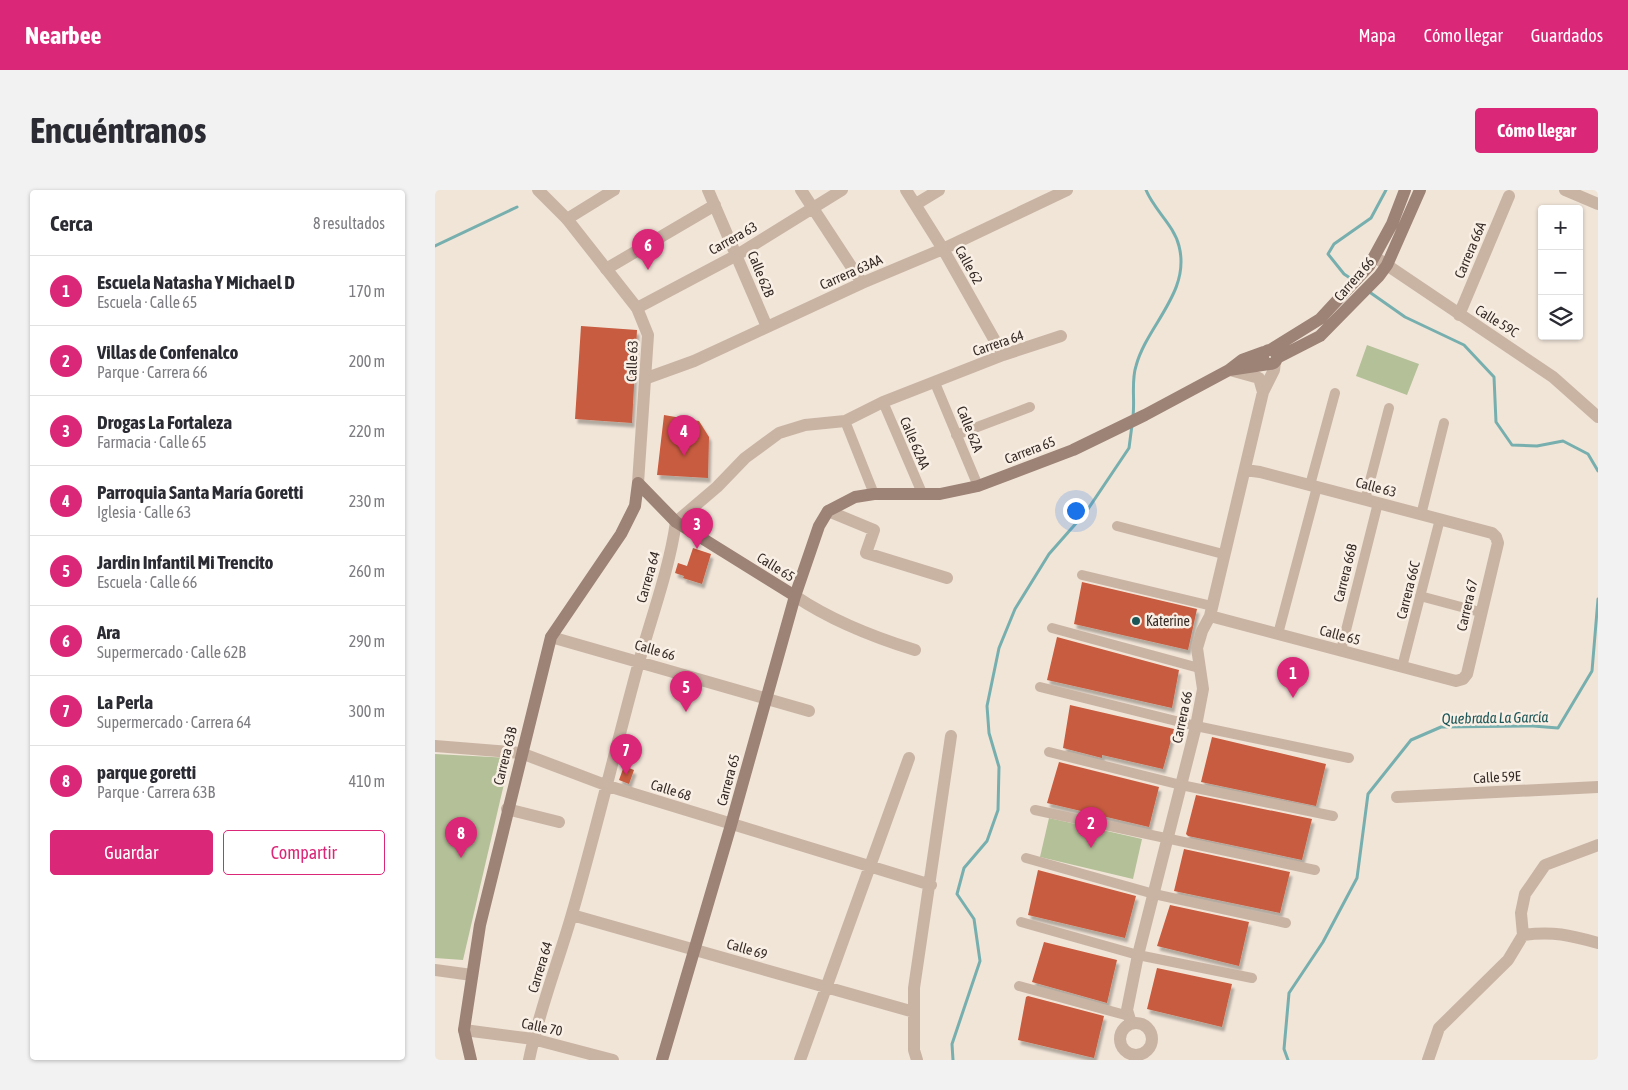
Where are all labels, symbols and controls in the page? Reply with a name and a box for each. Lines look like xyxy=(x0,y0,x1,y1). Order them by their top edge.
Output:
text: Nearbee xyxy=(25,22,101,49)
text: Mapa xyxy=(1358,25,1396,46)
text: Cómo llegar xyxy=(1424,25,1503,46)
text: Guardados xyxy=(1531,25,1603,46)
button: Cómo llegar xyxy=(1475,108,1598,153)
text: Encuéntranos xyxy=(30,110,206,150)
map controls xyxy=(1538,205,1583,340)
button: + xyxy=(1538,205,1583,250)
text: Cerca xyxy=(50,211,93,235)
text: 8 resultados xyxy=(313,214,385,232)
street label: Carrera 63 xyxy=(706,218,760,258)
street label: Carrera 66A xyxy=(1451,219,1489,281)
pin: 6 xyxy=(632,229,664,270)
street label: Calle 62 xyxy=(952,243,986,287)
street label: Calle 62B xyxy=(745,249,778,300)
button: − xyxy=(1538,250,1583,295)
street label: Carrera 63AA xyxy=(817,251,885,293)
street label: Carrera 66 xyxy=(1331,253,1378,304)
text: Escuela Natasha Y Michael D xyxy=(97,271,295,293)
text: 1 xyxy=(62,282,70,300)
text: 170 m xyxy=(349,282,385,300)
text: Escuela · Calle 65 xyxy=(97,293,197,311)
button: layers xyxy=(1538,295,1583,340)
street label: Calle 59C xyxy=(1472,302,1522,341)
street label: Carrera 64 xyxy=(970,327,1026,359)
street label: Calle 63 xyxy=(623,340,641,382)
text: Villas de Confenalco xyxy=(97,341,239,363)
text: 2 xyxy=(62,352,70,370)
text: 200 m xyxy=(349,352,385,370)
text: Parque · Carrera 66 xyxy=(97,363,207,381)
street label: Calle 62A xyxy=(954,404,987,455)
text: Drogas La Fortaleza xyxy=(97,411,232,433)
street label: Calle 62AA xyxy=(897,414,933,472)
pin: 4 xyxy=(668,415,700,456)
text: 3 xyxy=(62,422,70,440)
text: 220 m xyxy=(349,422,385,440)
text: Farmacia · Calle 65 xyxy=(97,433,207,451)
street label: Carrera 65 xyxy=(1002,433,1058,467)
street label: Calle 63 xyxy=(1354,474,1398,500)
text: Parroquia Santa María Goretti xyxy=(97,481,303,503)
text: 4 xyxy=(62,492,70,510)
text: 230 m xyxy=(349,492,385,510)
your location xyxy=(1063,498,1089,524)
text: Iglesia · Calle 63 xyxy=(97,503,191,521)
pin: 3 xyxy=(681,508,713,549)
street label: Carrera 66B xyxy=(1330,542,1360,604)
street label: Carrera 64 xyxy=(633,549,663,605)
street label: Calle 65 xyxy=(754,549,798,585)
text: Jardin Infantil Mi Trencito xyxy=(97,551,274,573)
street label: Carrera 66C xyxy=(1393,559,1423,621)
text: 5 xyxy=(62,562,70,580)
text: 260 m xyxy=(349,562,385,580)
text: Escuela · Calle 66 xyxy=(97,573,197,591)
street label: Carrera 67 xyxy=(1453,577,1481,633)
place label: Katerine xyxy=(1146,613,1190,629)
marker: Katerine xyxy=(1130,615,1142,627)
text: Ara xyxy=(97,621,120,643)
street label: Calle 65 xyxy=(1318,622,1362,648)
text: 6 xyxy=(62,632,70,650)
text: 290 m xyxy=(349,632,385,650)
street label: Calle 66 xyxy=(633,637,678,664)
text: Supermercado · Calle 62B xyxy=(97,643,246,661)
pin: 1 xyxy=(1277,657,1309,698)
pin: 5 xyxy=(670,671,702,712)
street label: Carrera 66 xyxy=(1169,689,1195,745)
text: La Perla xyxy=(97,691,153,713)
text: 7 xyxy=(62,702,70,720)
text: 300 m xyxy=(349,702,385,720)
water label: Quebrada La García xyxy=(1441,708,1549,727)
text: Supermercado · Carrera 64 xyxy=(97,713,251,731)
street label: Carrera 63B xyxy=(490,725,520,787)
pin: 7 xyxy=(610,734,642,775)
street label: Carrera 65 xyxy=(713,752,743,808)
text: parque goretti xyxy=(97,761,196,783)
street label: Calle 59E xyxy=(1473,768,1521,786)
text: 8 xyxy=(62,772,70,790)
text: 410 m xyxy=(349,772,385,790)
street label: Calle 68 xyxy=(649,776,694,804)
text: Parque · Carrera 63B xyxy=(97,783,215,801)
pin: 2 xyxy=(1075,807,1107,848)
pin: 8 xyxy=(445,817,477,858)
button: Guardar xyxy=(50,830,213,875)
button: Compartir xyxy=(223,830,385,875)
street label: Calle 69 xyxy=(725,936,769,962)
street label: Carrera 64 xyxy=(525,939,555,995)
street label: Calle 70 xyxy=(520,1015,564,1039)

